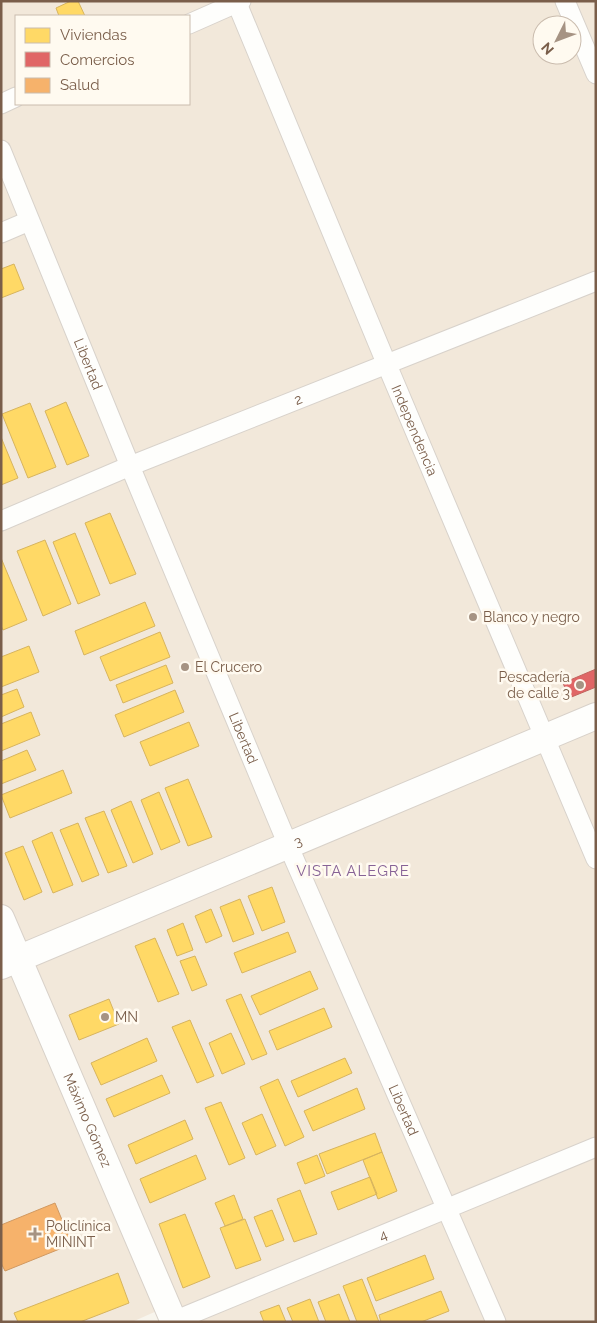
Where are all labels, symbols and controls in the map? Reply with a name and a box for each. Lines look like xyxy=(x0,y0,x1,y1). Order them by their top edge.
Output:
legend xyxy=(15,15,190,105)
north arrow xyxy=(532,15,582,65)
text: Viviendas xyxy=(60,26,127,44)
text: N xyxy=(538,39,557,58)
text: Comercios xyxy=(60,51,135,69)
text: Salud xyxy=(60,76,100,94)
street label: Libertad xyxy=(71,336,106,392)
street label: Independencia xyxy=(388,382,441,478)
street label: 2 xyxy=(292,391,304,408)
place label: Blanco y negro xyxy=(483,609,580,625)
marker: Blanco y negro xyxy=(467,611,479,623)
place label: El Crucero xyxy=(195,659,262,675)
marker: El Crucero xyxy=(179,661,191,673)
place label: Pescadería de calle 3 xyxy=(499,669,570,701)
marker: Pescadería de calle 3 xyxy=(574,679,586,691)
street label: Libertad xyxy=(226,710,261,766)
street label: 3 xyxy=(291,832,304,850)
district label: VISTA ALEGRE xyxy=(296,862,410,880)
place label: MN xyxy=(115,1009,138,1025)
marker: MN xyxy=(99,1011,111,1023)
street label: Máximo Gómez xyxy=(60,1071,115,1170)
street label: Libertad xyxy=(385,1082,422,1138)
place label: Policlínica MININT xyxy=(46,1218,111,1250)
street label: 4 xyxy=(376,1226,390,1244)
marker: Policlínica MININT xyxy=(28,1227,42,1241)

